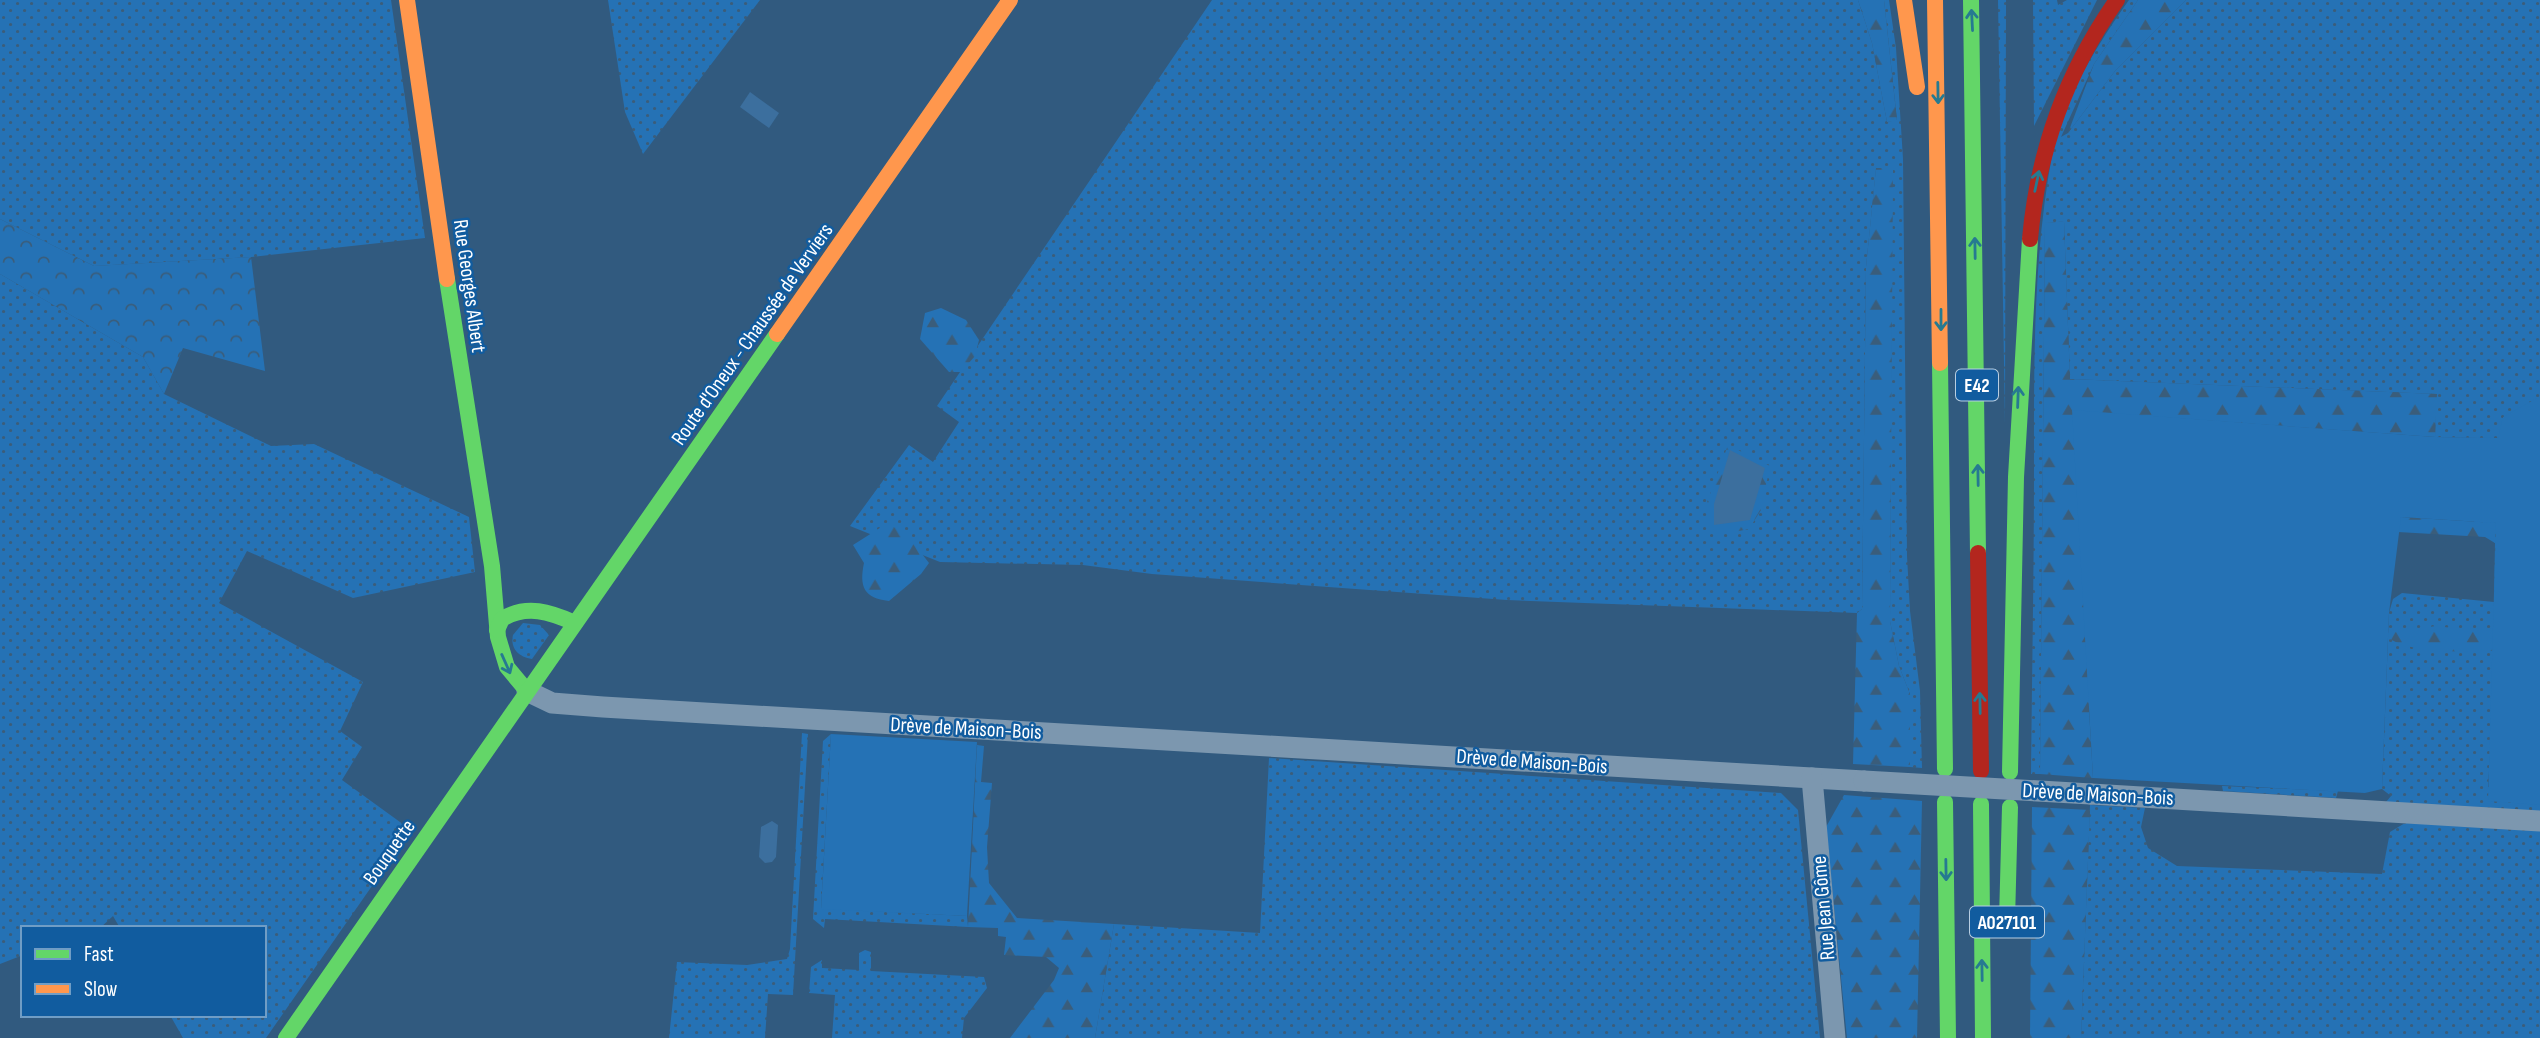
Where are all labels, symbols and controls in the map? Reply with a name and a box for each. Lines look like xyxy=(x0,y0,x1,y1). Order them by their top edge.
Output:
one-way arrow xyxy=(1966,9,1979,32)
one-way arrow xyxy=(1931,81,1945,104)
one-way arrow xyxy=(2031,170,2045,193)
street label: Rue Georges Albert xyxy=(448,218,491,354)
street label: Route d'Oneux - Chaussée de Verviers xyxy=(666,219,839,450)
one-way arrow xyxy=(1968,237,1982,260)
one-way arrow xyxy=(1934,308,1948,331)
road number: E42 xyxy=(1956,370,1998,400)
one-way arrow xyxy=(2011,385,2024,408)
one-way arrow xyxy=(1971,464,1985,487)
one-way arrow xyxy=(500,652,513,674)
one-way arrow xyxy=(1973,692,1987,715)
street label: Drève de Maison-Bois xyxy=(890,712,1042,745)
street label: Drève de Maison-Bois xyxy=(1456,744,1608,779)
street label: Drève de Maison-Bois xyxy=(2022,778,2174,811)
street label: Bouquette xyxy=(358,815,421,890)
street label: Rue Jean Gôme xyxy=(1806,855,1841,961)
one-way arrow xyxy=(1939,859,1953,882)
road number: A027101 xyxy=(1970,906,2044,938)
legend xyxy=(21,926,266,1017)
text: Fast xyxy=(84,942,114,967)
one-way arrow xyxy=(1975,959,1989,982)
text: Slow xyxy=(84,977,118,1002)

